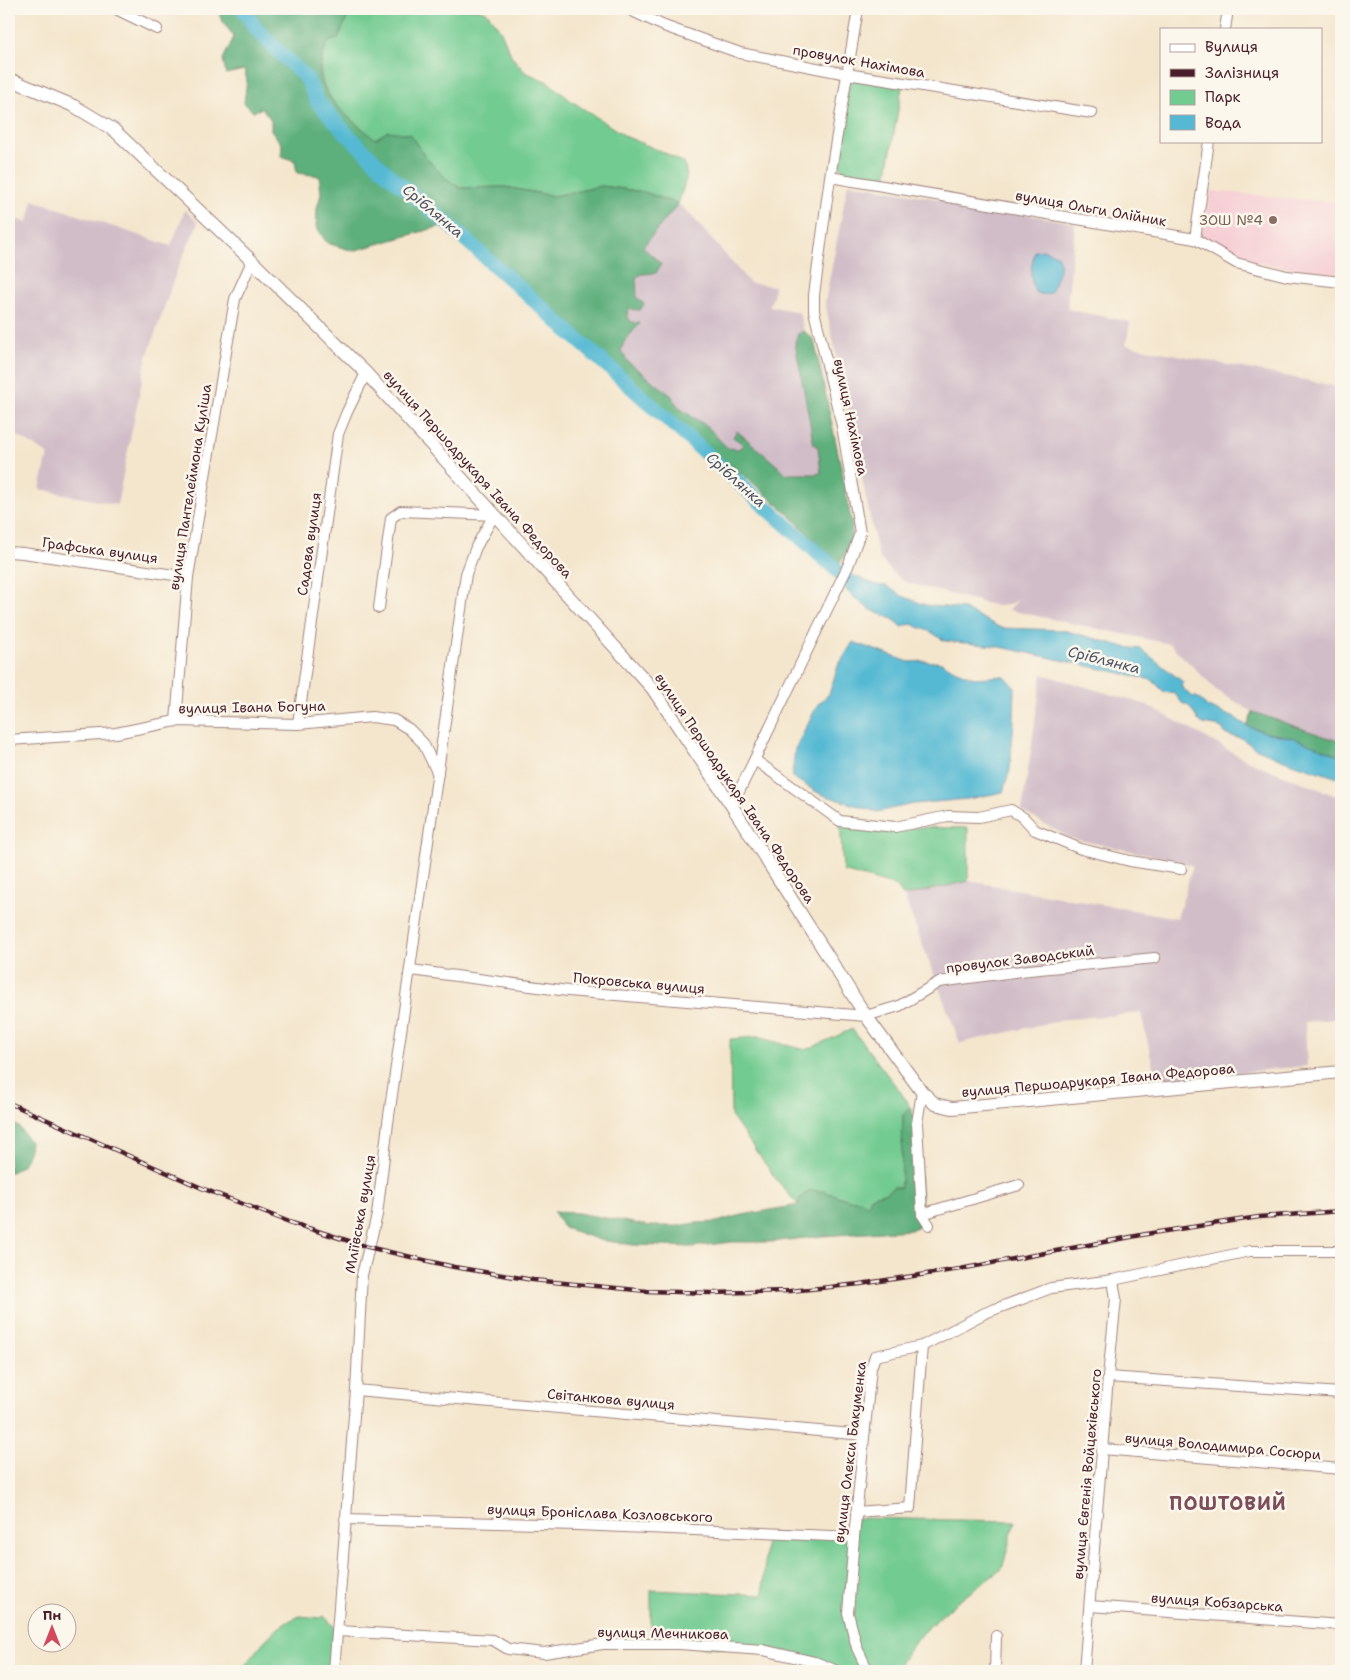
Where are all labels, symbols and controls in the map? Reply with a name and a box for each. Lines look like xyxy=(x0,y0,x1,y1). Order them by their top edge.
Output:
legend xyxy=(1160,28,1322,142)
text: Вулиця xyxy=(1205,37,1258,57)
street label: провулок Нахімова xyxy=(792,41,927,82)
text: Залізниця xyxy=(1205,63,1279,83)
text: Парк xyxy=(1205,87,1241,107)
text: Вода xyxy=(1205,113,1242,133)
water label: Сріблянка xyxy=(398,180,468,242)
street label: вулиця Ольги Олійник xyxy=(1014,186,1168,230)
place label: ЗОШ №4 xyxy=(1200,211,1263,229)
marker: ЗОШ №4 xyxy=(1267,214,1279,226)
street label: вулиця Нахімова xyxy=(830,357,872,477)
street label: вулиця Першодрукаря Івана Федорова xyxy=(380,366,577,582)
street label: вулиця Пантелеймона Куліша xyxy=(165,382,215,591)
water label: Сріблянка xyxy=(702,448,770,512)
street label: Садова вулиця xyxy=(293,491,325,597)
street label: Графська вулиця xyxy=(41,533,159,567)
water label: Сріблянка xyxy=(1066,641,1142,679)
street label: вулиця Першодрукаря Івана Федорова xyxy=(651,669,819,907)
street label: вулиця Івана Богуна xyxy=(178,697,326,717)
street label: провулок Заводський xyxy=(945,941,1095,977)
street label: Покровська вулиця xyxy=(572,968,706,998)
street label: вулиця Першодрукаря Івана Федорова xyxy=(961,1059,1236,1101)
street label: Мліївська вулиця xyxy=(341,1153,379,1275)
street label: вулиця Олекси Бакуменка xyxy=(830,1360,870,1544)
street label: вулиця Євгенія Войцехівського xyxy=(1069,1368,1105,1580)
street label: Світанкова вулиця xyxy=(546,1384,676,1414)
street label: вулиця Володимира Сосюри xyxy=(1124,1428,1322,1464)
district label: ПОШТОВИЙ xyxy=(1169,1491,1287,1516)
street label: вулиця Броніслава Козловського xyxy=(487,1500,713,1526)
street label: вулиця Кобзарська xyxy=(1150,1588,1284,1616)
north arrow xyxy=(28,1602,78,1652)
text: Пн xyxy=(43,1606,61,1624)
street label: вулиця Мечникова xyxy=(597,1623,729,1643)

